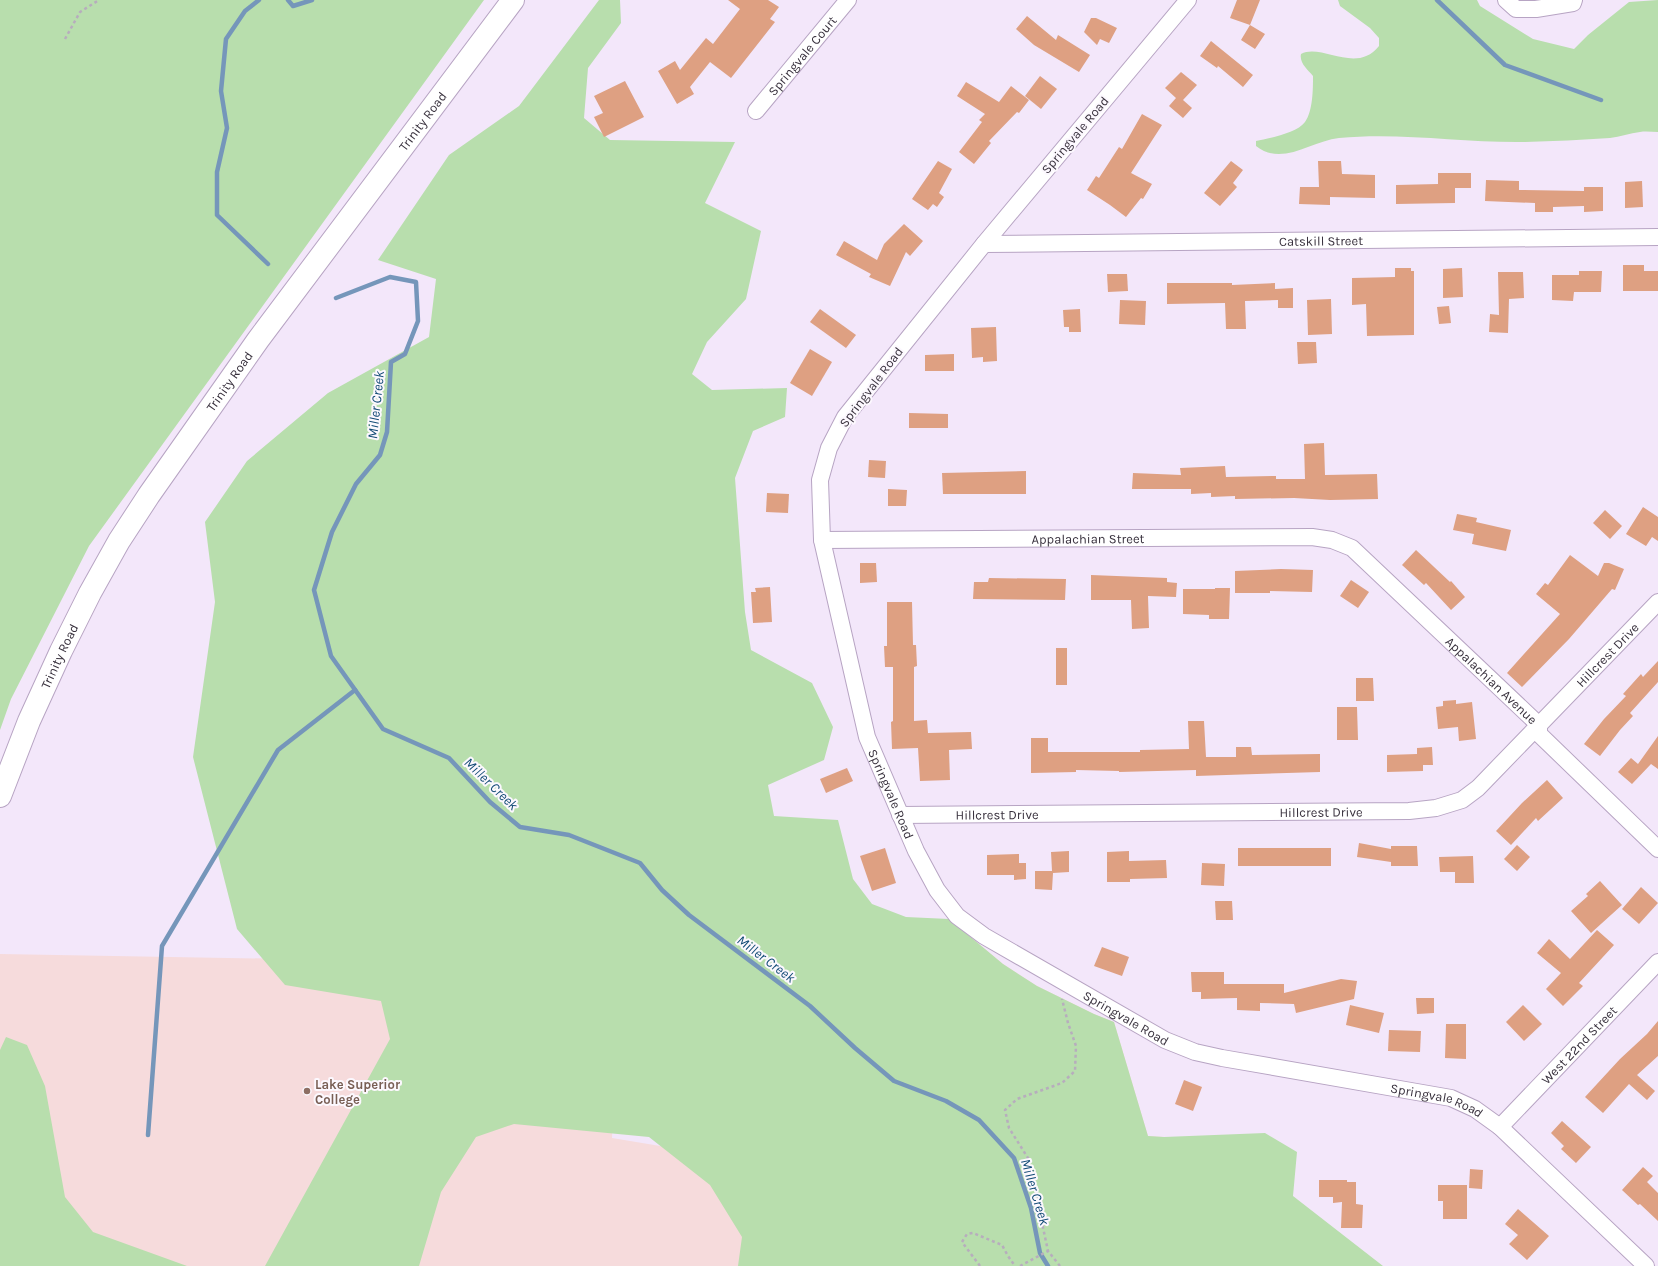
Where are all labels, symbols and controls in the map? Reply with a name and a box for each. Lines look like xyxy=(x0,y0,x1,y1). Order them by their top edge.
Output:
street label: Springvale Court xyxy=(765,13,839,98)
street label: Trinity Road xyxy=(395,88,449,153)
street label: Springvale Road xyxy=(1038,93,1112,177)
street label: Catskill Street xyxy=(1279,233,1363,248)
street label: Springvale Road xyxy=(836,344,906,430)
street label: Trinity Road xyxy=(203,348,255,414)
water label: Miller Creek xyxy=(364,369,388,440)
street label: Appalachian Street xyxy=(1031,531,1145,546)
street label: Hillcrest Drive xyxy=(1573,619,1642,690)
street label: Trinity Road xyxy=(37,621,81,691)
street label: Appalachian Avenue xyxy=(1443,633,1541,727)
street label: Springvale Road xyxy=(865,747,917,841)
water label: Miller Creek xyxy=(460,754,522,814)
street label: Hillcrest Drive xyxy=(1279,804,1363,820)
street label: Hillcrest Drive xyxy=(955,806,1039,822)
water label: Miller Creek xyxy=(734,932,799,987)
street label: Springvale Road xyxy=(1081,987,1172,1048)
street label: West 22nd Street xyxy=(1538,1002,1620,1087)
place label: Lake Superior College xyxy=(315,1077,401,1107)
street label: Springvale Road xyxy=(1389,1080,1486,1120)
marker: Lake Superior College xyxy=(302,1086,312,1096)
water label: Miller Creek xyxy=(1017,1157,1053,1228)

